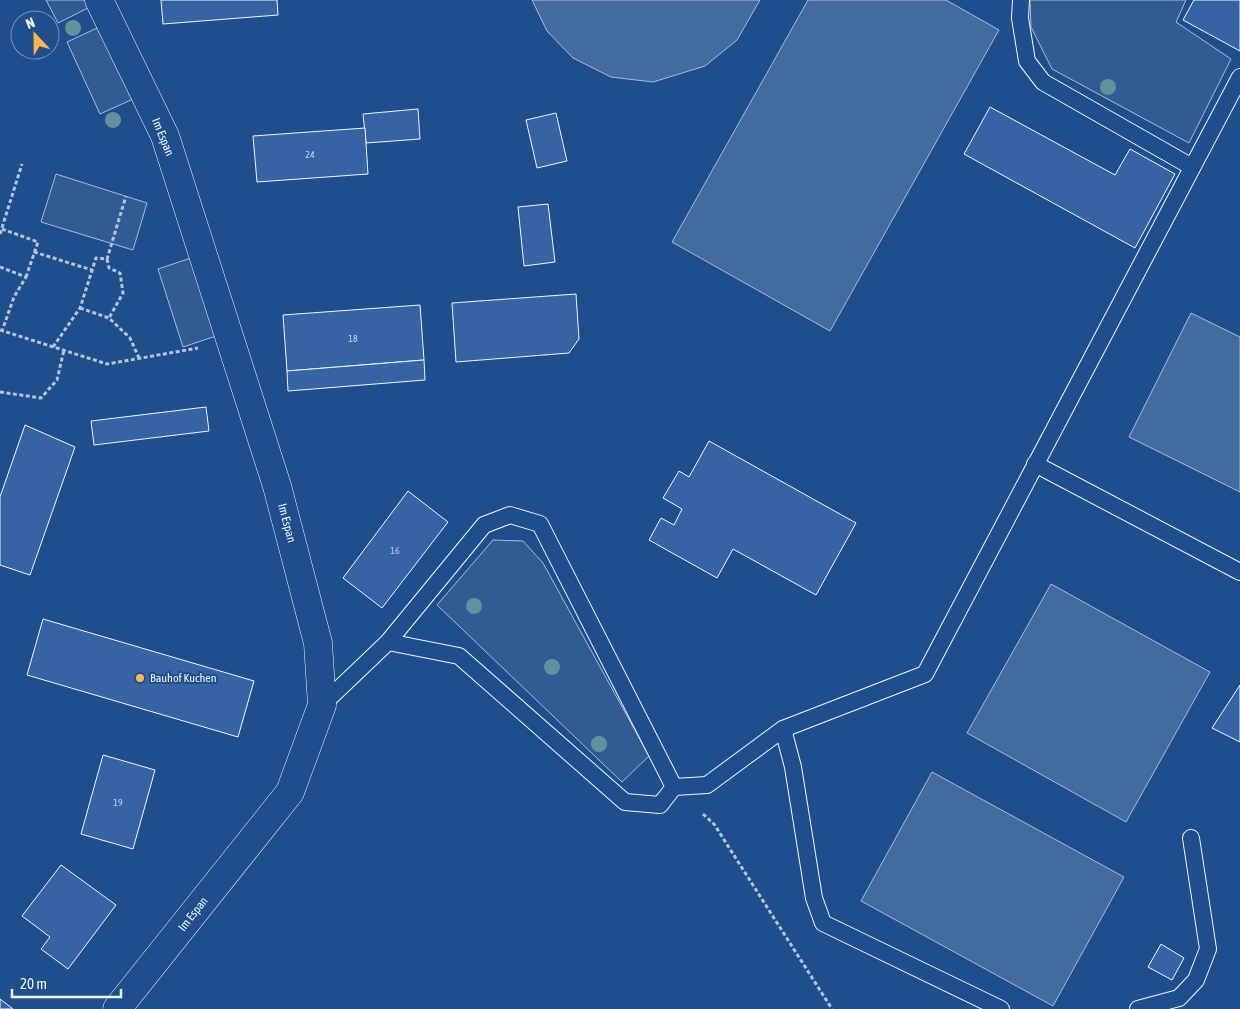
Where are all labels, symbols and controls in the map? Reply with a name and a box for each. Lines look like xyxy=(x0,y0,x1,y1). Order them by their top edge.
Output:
north arrow xyxy=(10,10,60,60)
text: N xyxy=(23,14,37,32)
street label: Im Espan xyxy=(149,116,177,158)
house number: 24 xyxy=(305,149,315,160)
house number: 18 xyxy=(348,333,358,344)
street label: Im Espan xyxy=(275,502,299,544)
house number: 16 xyxy=(390,545,400,556)
place label: Bauhof Kuchen xyxy=(150,671,217,685)
marker: Bauhof Kuchen xyxy=(134,672,146,684)
house number: 19 xyxy=(113,797,123,808)
street label: Im Espan xyxy=(175,894,211,934)
scale bar xyxy=(12,966,121,998)
text: 20 m xyxy=(20,975,47,992)

